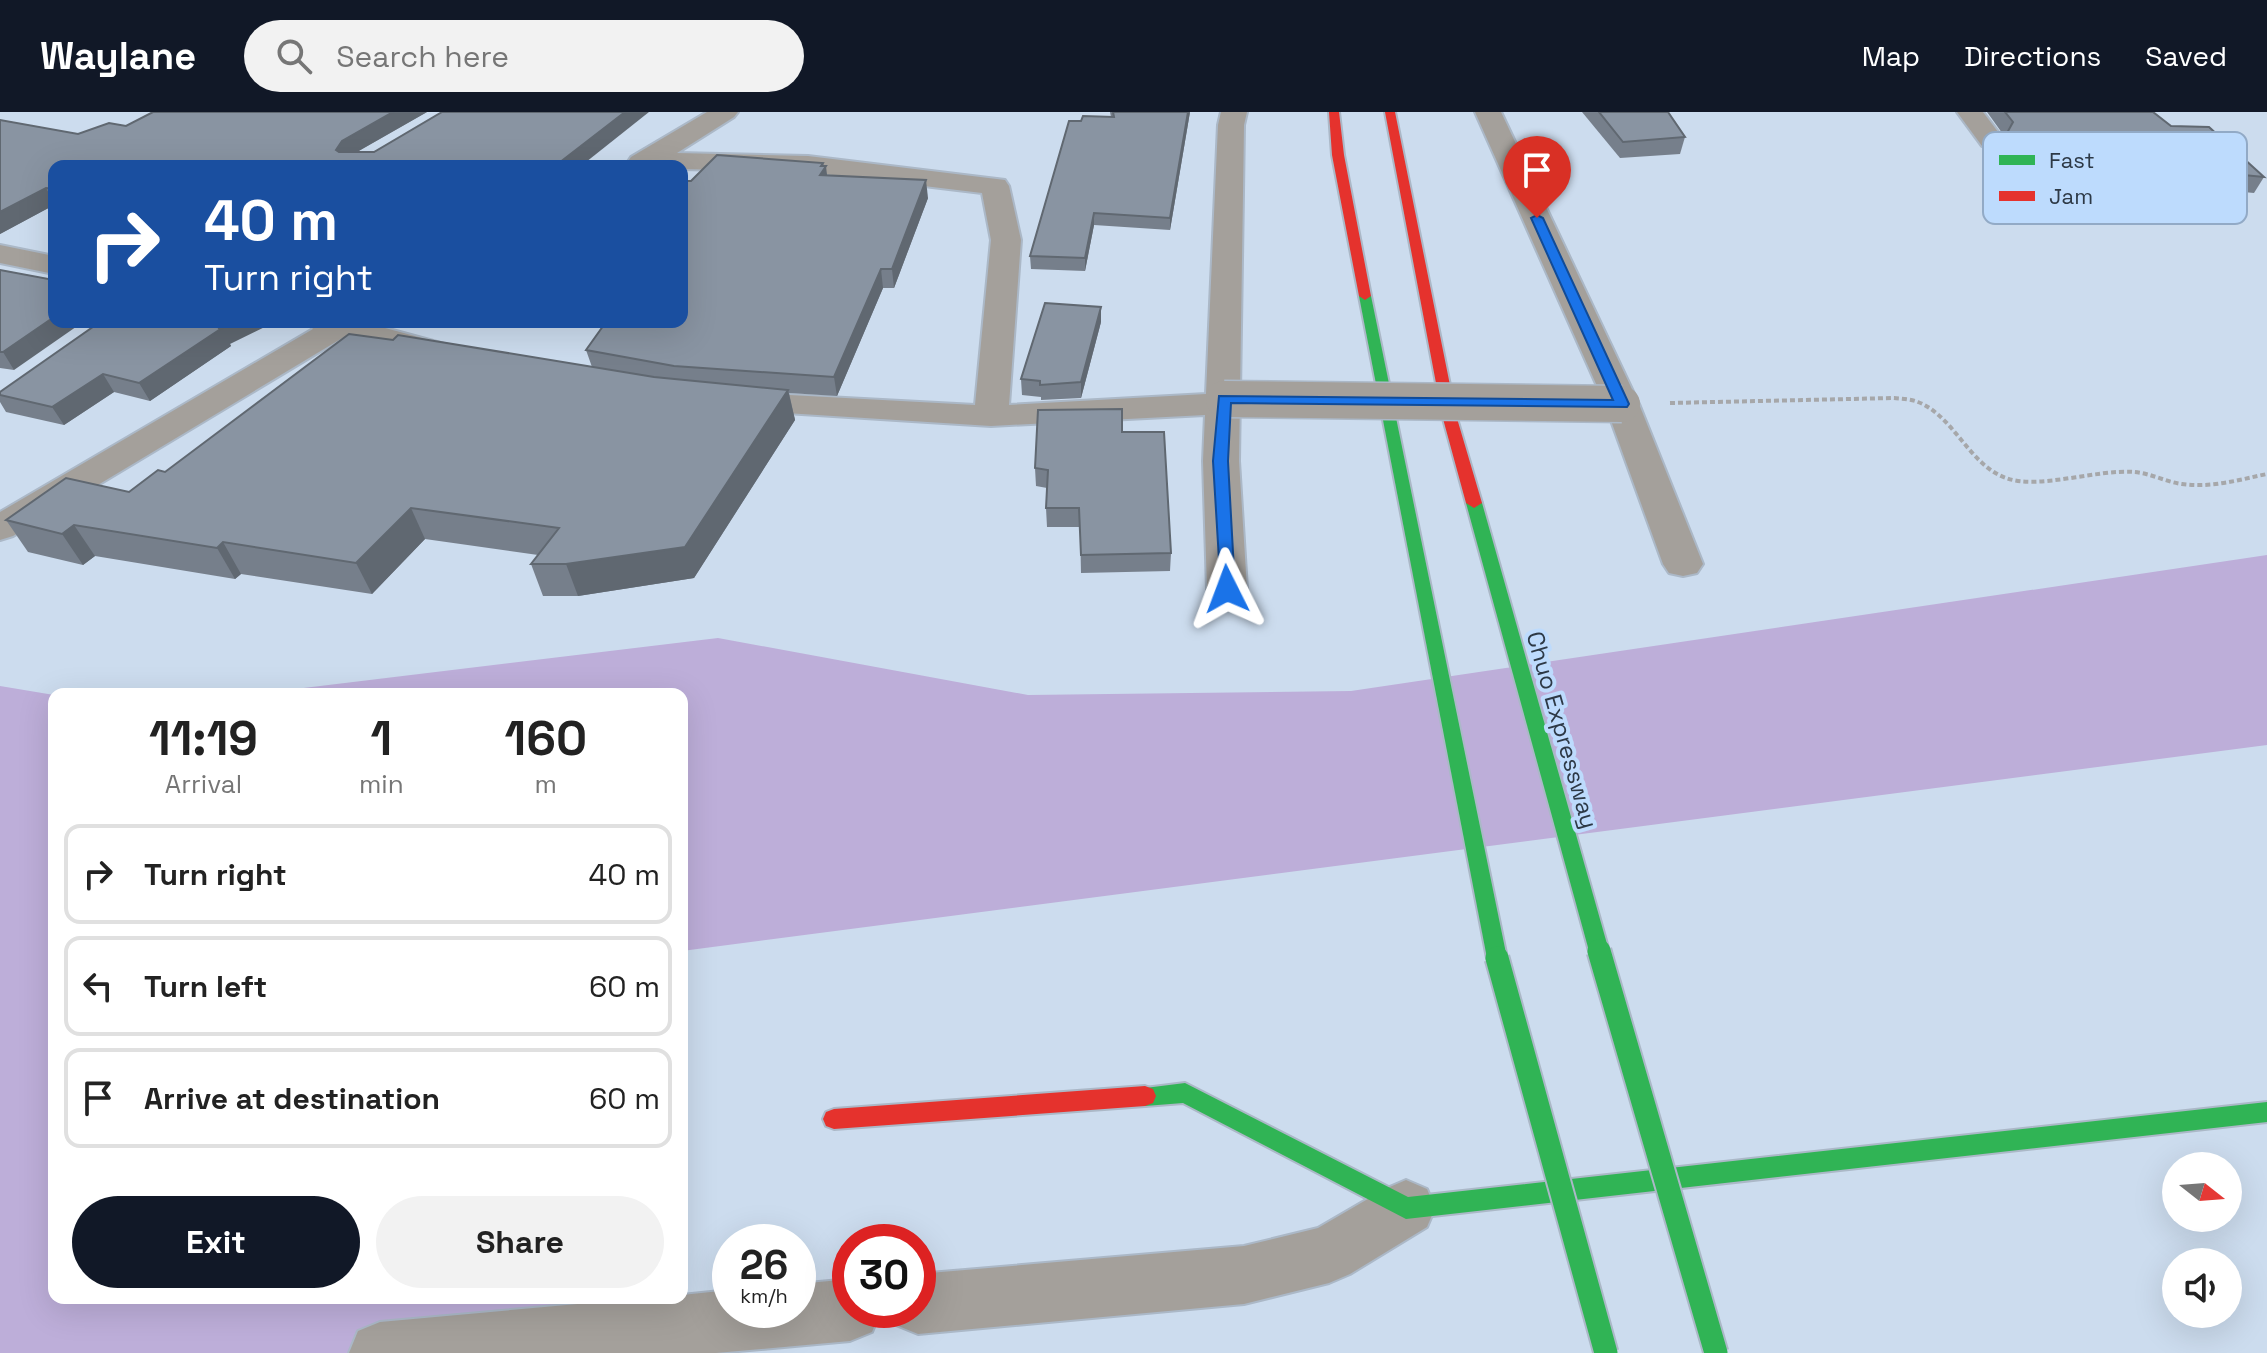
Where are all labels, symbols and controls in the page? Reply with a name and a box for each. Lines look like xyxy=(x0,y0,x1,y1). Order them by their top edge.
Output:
search box xyxy=(244,20,804,92)
text: Waylane xyxy=(40,32,196,80)
icon: search xyxy=(272,34,316,78)
text: Search here xyxy=(336,37,509,76)
text: Map xyxy=(1862,38,1920,74)
text: Directions xyxy=(1964,38,2101,74)
text: Saved xyxy=(2145,38,2227,74)
legend xyxy=(1983,132,2247,224)
pin xyxy=(1503,136,1571,218)
text: Fast xyxy=(2049,146,2095,174)
icon: arrive xyxy=(1515,148,1559,192)
text: Jam xyxy=(2049,182,2093,210)
text: 40 m xyxy=(204,185,338,256)
icon: right xyxy=(72,192,176,296)
text: Turn right xyxy=(204,255,373,301)
position arrow xyxy=(1185,547,1269,631)
street label: Chuo Expressway xyxy=(1519,628,1605,832)
text: 11:19 xyxy=(149,708,258,769)
text: 1 xyxy=(370,708,392,769)
text: 160 xyxy=(505,708,587,769)
text: Arrival xyxy=(165,767,242,801)
text: min xyxy=(359,767,404,801)
text: m xyxy=(535,767,557,801)
icon: right xyxy=(76,852,120,896)
text: Turn right xyxy=(144,855,287,894)
text: 40 m xyxy=(589,855,660,894)
icon: left xyxy=(76,964,120,1008)
text: Turn left xyxy=(144,967,267,1006)
text: 60 m xyxy=(589,967,660,1006)
icon: arrive xyxy=(76,1076,120,1120)
text: Arrive at destination xyxy=(144,1079,440,1118)
text: 60 m xyxy=(589,1079,660,1118)
north arrow xyxy=(2162,1152,2242,1232)
map controls xyxy=(2162,1152,2242,1328)
button: Exit xyxy=(72,1196,360,1288)
button: Share xyxy=(376,1196,664,1288)
speed limit sign: 30 xyxy=(832,1224,936,1328)
text: 26 xyxy=(740,1240,788,1291)
button: sound xyxy=(2162,1248,2242,1328)
text: km/h xyxy=(740,1283,788,1309)

